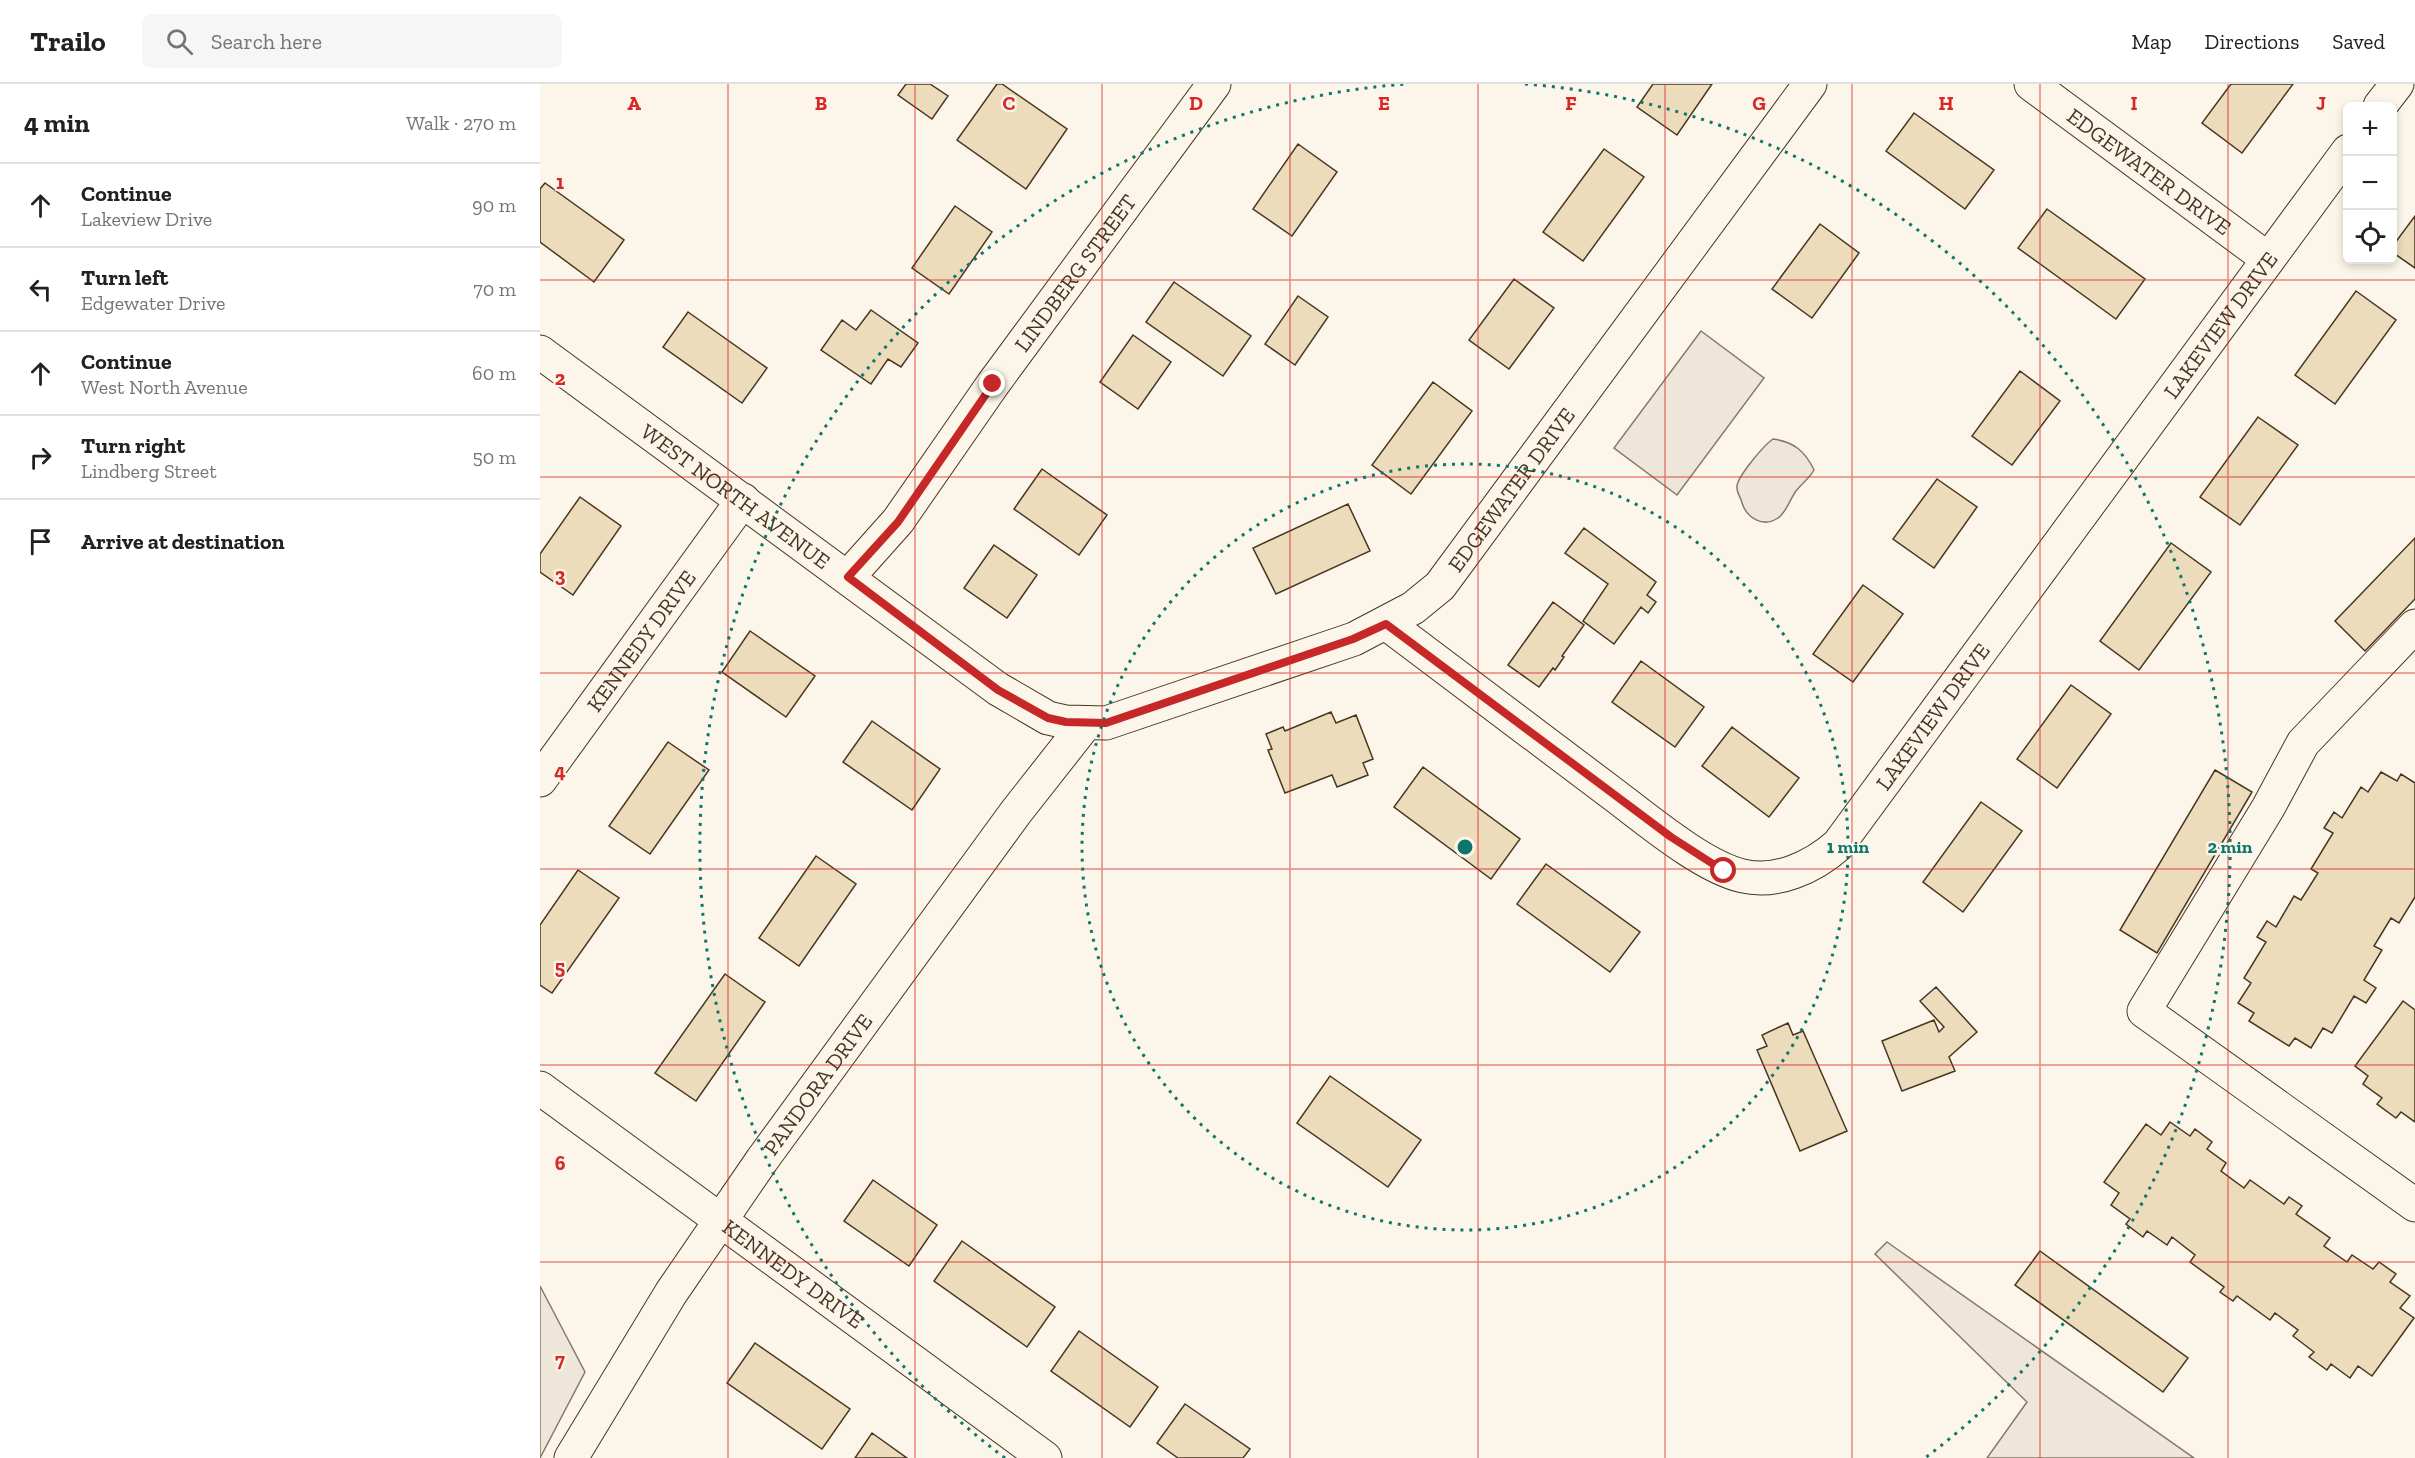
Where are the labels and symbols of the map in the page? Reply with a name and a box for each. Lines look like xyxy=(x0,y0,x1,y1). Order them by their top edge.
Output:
text: A xyxy=(627,91,641,115)
text: B xyxy=(815,91,827,115)
text: C xyxy=(1003,91,1016,115)
text: D xyxy=(1189,91,1203,115)
text: E xyxy=(1378,91,1390,115)
text: F xyxy=(1565,91,1577,115)
text: G xyxy=(1752,91,1766,115)
text: H xyxy=(1938,91,1954,115)
text: J xyxy=(2316,91,2326,115)
street label: EDGEWATER DRIVE xyxy=(2063,101,2237,241)
text: 1 xyxy=(556,170,564,194)
street label: LINDBERG STREET xyxy=(1008,188,1142,357)
street label: LAKEVIEW DRIVE xyxy=(2157,246,2283,404)
text: 2 xyxy=(555,366,566,390)
route end xyxy=(979,370,1005,396)
street label: EDGEWATER DRIVE xyxy=(1442,402,1580,577)
street label: WEST NORTH AVENUE xyxy=(636,418,836,575)
text: 3 xyxy=(555,563,566,587)
street label: KENNEDY DRIVE xyxy=(581,565,701,717)
street label: LAKEVIEW DRIVE xyxy=(1870,638,1995,795)
text: 4 xyxy=(554,759,566,783)
text: 1 min xyxy=(1827,836,1870,858)
text: 2 min xyxy=(2208,836,2253,858)
centre of rings xyxy=(1455,837,1475,857)
route start xyxy=(1710,857,1736,883)
text: 5 xyxy=(555,955,565,979)
street label: PANDORA DRIVE xyxy=(757,1008,878,1160)
text: 6 xyxy=(555,1151,566,1175)
street label: KENNEDY DRIVE xyxy=(717,1213,869,1334)
text: 7 xyxy=(555,1348,565,1372)

